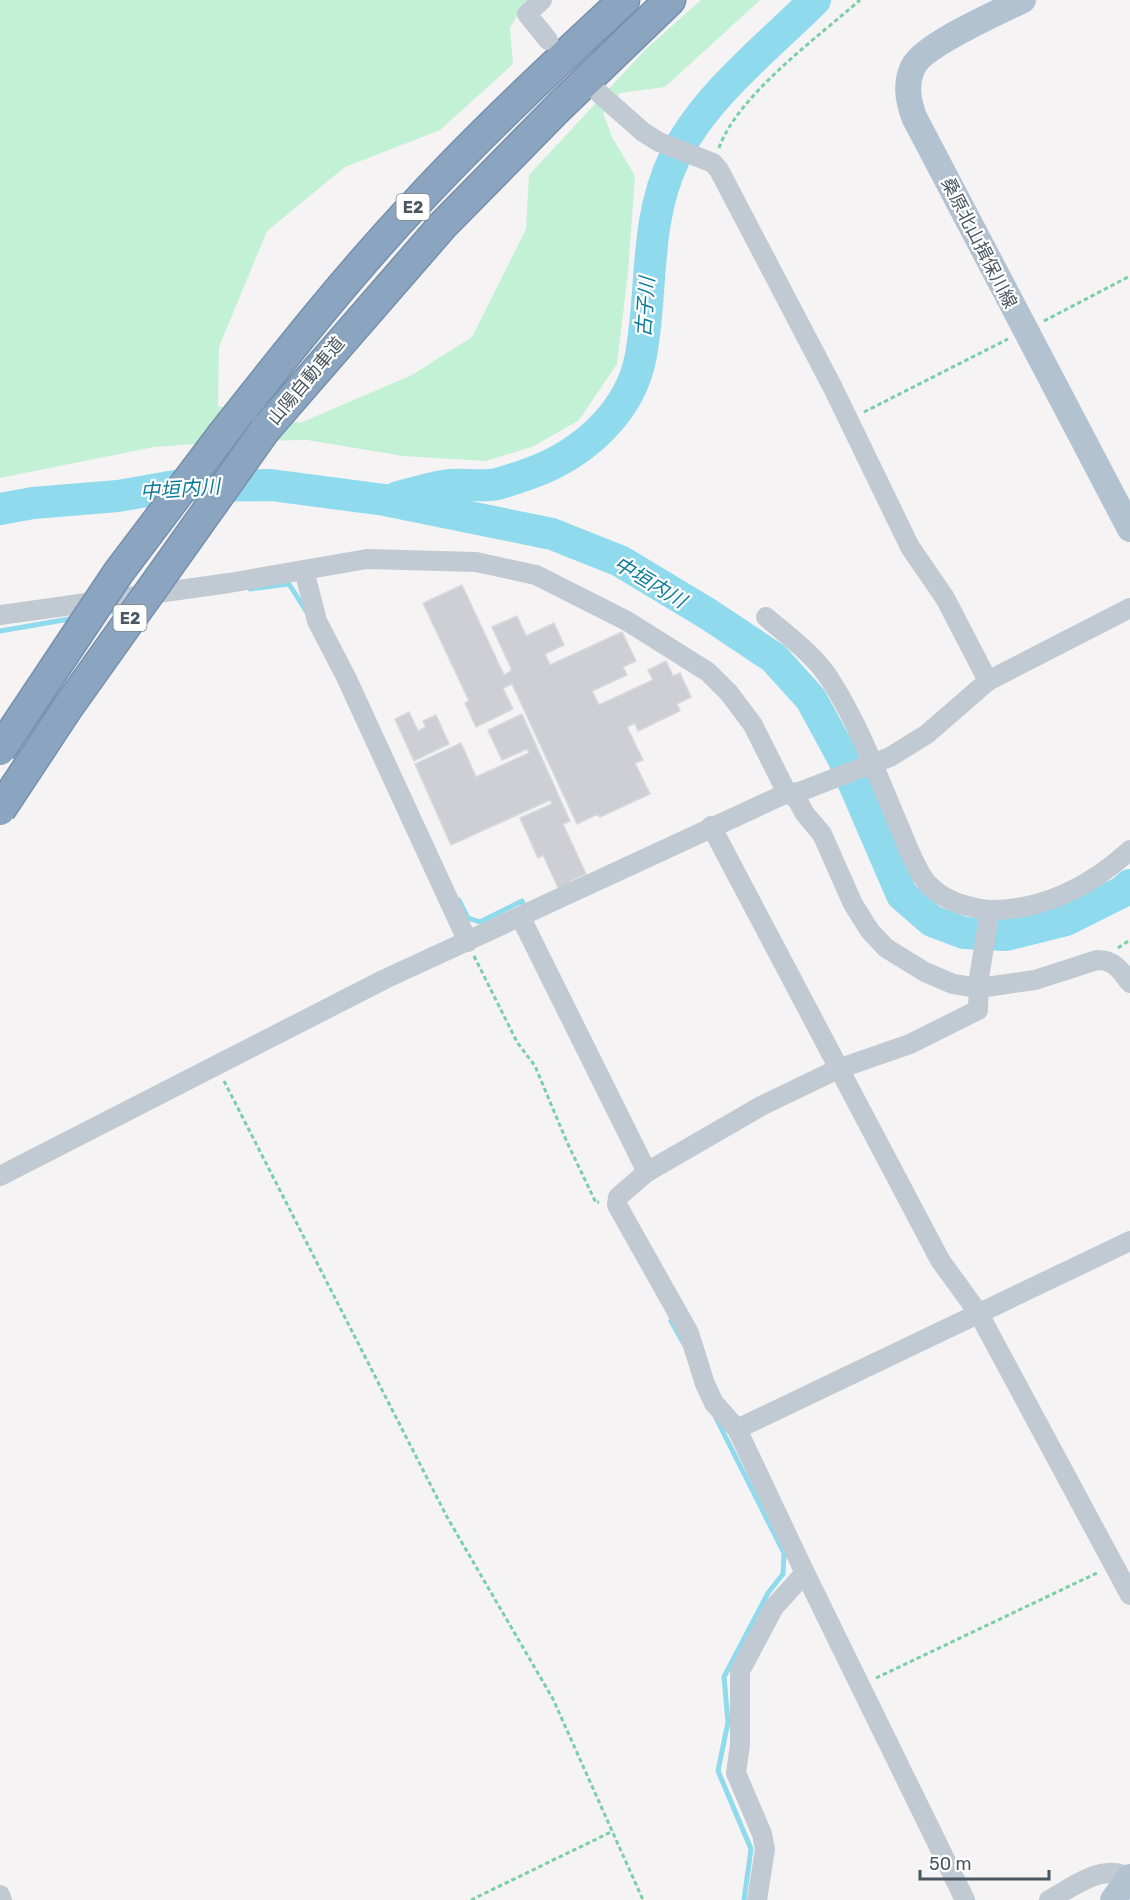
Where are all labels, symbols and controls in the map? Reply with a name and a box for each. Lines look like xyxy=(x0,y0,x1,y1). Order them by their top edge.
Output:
street label: 桑原北山揖保川線 xyxy=(937,174,1021,312)
road number: E2 xyxy=(396,194,430,220)
water label: 古子川 xyxy=(631,274,659,338)
street label: 山陽自動車道 xyxy=(263,333,349,429)
water label: 中垣内川 xyxy=(139,474,223,504)
water label: 中垣内川 xyxy=(610,551,692,614)
road number: E2 xyxy=(114,605,146,631)
scale bar xyxy=(920,1843,1049,1881)
text: 50 m xyxy=(929,1853,972,1875)

